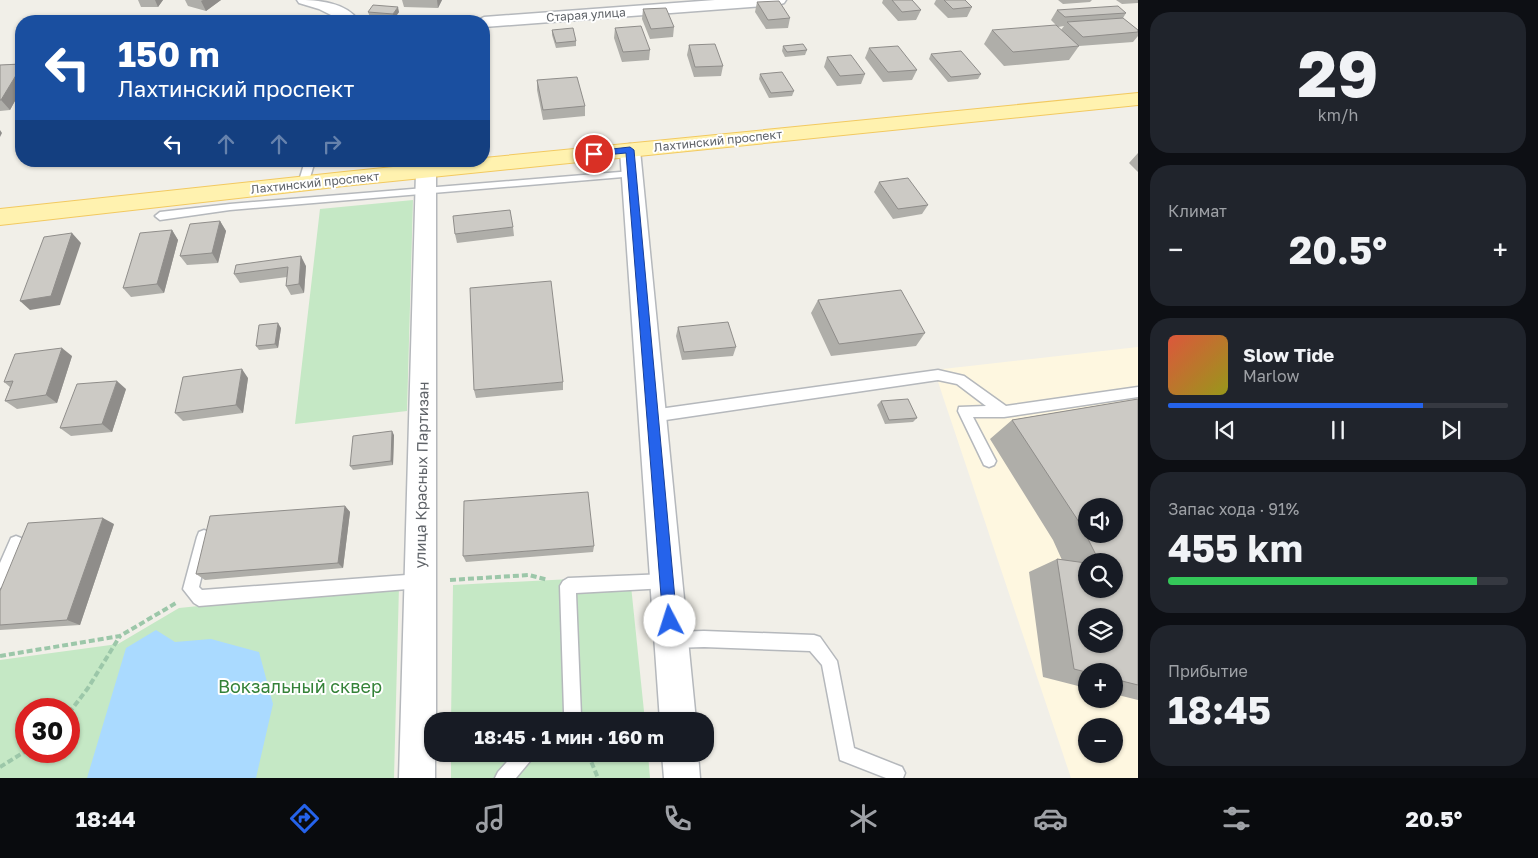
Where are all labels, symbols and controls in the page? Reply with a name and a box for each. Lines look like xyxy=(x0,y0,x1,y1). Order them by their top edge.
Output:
street label: Старая улица xyxy=(546,4,626,25)
text: 150 m xyxy=(118,33,220,75)
text: 29 xyxy=(1298,33,1378,111)
icon: left xyxy=(35,35,100,100)
text: Лахтинский проспект xyxy=(118,75,354,102)
text: km/h xyxy=(1318,105,1358,125)
street label: Лахтинский проспект xyxy=(653,126,783,155)
icon: left xyxy=(159,130,187,158)
icon: ahead xyxy=(212,130,240,158)
icon: ahead xyxy=(265,130,293,158)
icon: right xyxy=(318,130,346,158)
pin xyxy=(573,133,615,175)
icon: arrive xyxy=(580,140,608,168)
street label: Лахтинский проспект xyxy=(250,168,380,197)
text: Климат xyxy=(1168,201,1227,221)
text: 20.5° xyxy=(1289,227,1387,272)
text: − xyxy=(1168,233,1183,266)
text: + xyxy=(1493,233,1508,266)
text: Slow Tide xyxy=(1243,343,1334,366)
text: Marlow xyxy=(1243,366,1299,386)
street label: улица Красных Партизан xyxy=(410,381,432,569)
icon: previous xyxy=(1211,416,1239,444)
icon: pause xyxy=(1324,416,1352,444)
icon: next xyxy=(1437,416,1465,444)
map controls xyxy=(1078,498,1123,763)
button: sound xyxy=(1078,498,1123,543)
text: Запас хода · 91% xyxy=(1168,499,1299,519)
text: 455 km xyxy=(1168,525,1303,570)
button: search xyxy=(1078,553,1123,598)
position arrow xyxy=(643,594,695,646)
button: layers xyxy=(1078,608,1123,653)
text: Прибытие xyxy=(1168,661,1248,681)
button: + xyxy=(1078,663,1123,708)
park label: Вокзальный сквер xyxy=(218,675,382,697)
text: 18:45 xyxy=(1168,687,1271,732)
speed limit sign: 30 xyxy=(15,698,80,763)
button: − xyxy=(1078,718,1123,763)
text: 18:45 · 1 мин · 160 m xyxy=(474,725,664,748)
icon: directions xyxy=(287,801,322,836)
icon: music xyxy=(473,801,508,836)
icon: phone xyxy=(660,801,695,836)
icon: climate xyxy=(846,801,881,836)
icon: car xyxy=(1033,801,1068,836)
icon: filters xyxy=(1219,801,1254,836)
text: 18:44 xyxy=(76,805,136,832)
text: 20.5° xyxy=(1406,805,1462,832)

